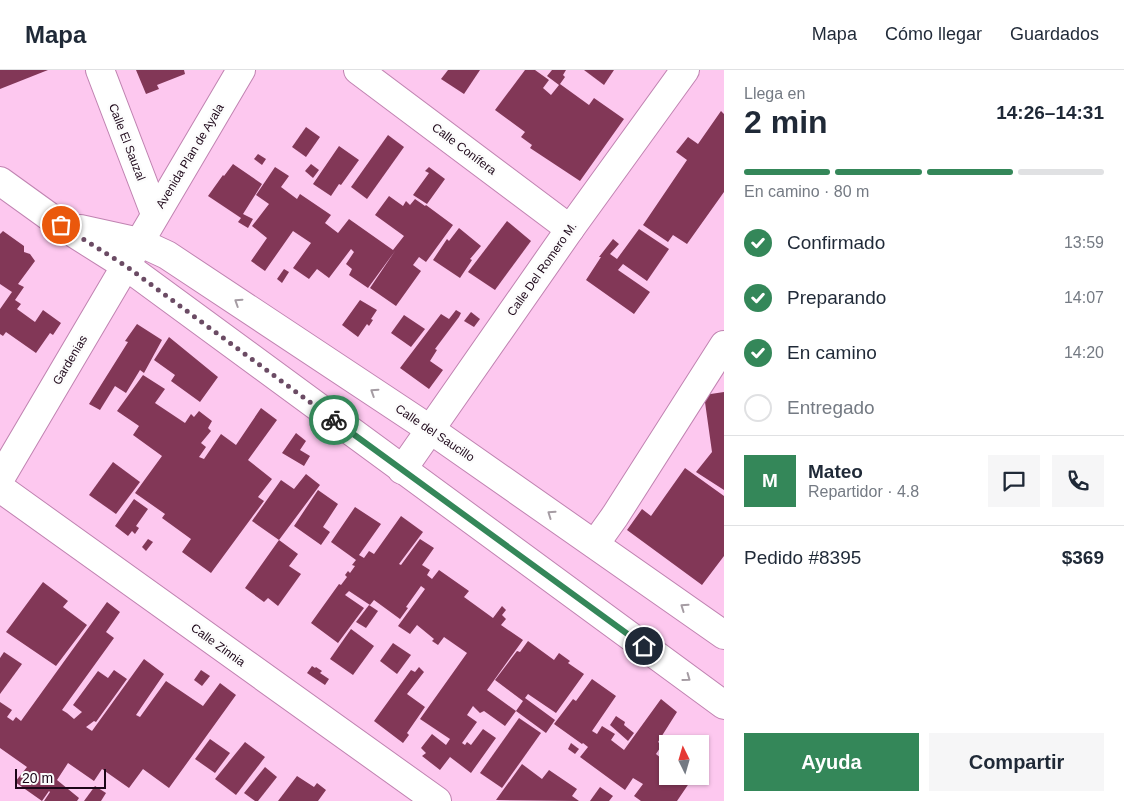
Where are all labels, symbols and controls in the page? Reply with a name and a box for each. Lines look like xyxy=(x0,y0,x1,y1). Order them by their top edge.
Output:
text: Mapa xyxy=(25,21,86,48)
text: Mapa xyxy=(812,24,857,44)
text: Cómo llegar xyxy=(885,24,982,44)
text: Guardados xyxy=(1010,24,1099,44)
text: Llega en xyxy=(744,85,805,102)
street label: Avenida Plan de Ayala xyxy=(153,101,227,211)
street label: Calle El Sauzal xyxy=(106,102,148,182)
text: 14:26–14:31 xyxy=(996,102,1104,123)
text: 2 min xyxy=(744,104,828,140)
street label: Calle Conífera xyxy=(429,120,499,178)
text: En camino · 80 m xyxy=(744,183,869,200)
pin xyxy=(40,204,82,246)
icon: bag xyxy=(47,211,75,239)
street label: Calle Del Romero M. xyxy=(504,219,580,319)
icon: check xyxy=(744,229,772,257)
text: Confirmado xyxy=(787,232,885,253)
text: 13:59 xyxy=(1064,234,1104,251)
icon: check xyxy=(744,284,772,312)
text: Preparando xyxy=(787,287,886,308)
text: 14:07 xyxy=(1064,289,1104,306)
one-way arrow xyxy=(235,299,244,308)
street label: Gardenias xyxy=(50,333,90,387)
icon: check xyxy=(744,339,772,367)
text: En camino xyxy=(787,342,877,363)
text: 14:20 xyxy=(1064,344,1104,361)
one-way arrow xyxy=(370,389,379,398)
courier xyxy=(309,395,359,445)
text: Entregado xyxy=(787,397,875,418)
street label: Calle del Saucillo xyxy=(393,401,477,465)
icon: bike xyxy=(320,406,348,434)
button: chat xyxy=(988,455,1040,507)
button: phone xyxy=(1052,455,1104,507)
text: Mateo xyxy=(808,461,863,482)
text: M xyxy=(762,470,778,491)
text: Repartidor · 4.8 xyxy=(808,483,919,500)
one-way arrow xyxy=(547,511,557,520)
text: Pedido #8395 xyxy=(744,547,861,568)
text: $369 xyxy=(1062,547,1104,568)
one-way arrow xyxy=(680,604,690,613)
street label: Calle Zinnia xyxy=(188,621,248,669)
pin xyxy=(623,625,665,667)
icon: home xyxy=(630,632,658,660)
one-way arrow xyxy=(681,672,691,681)
button: Ayuda xyxy=(744,733,919,791)
button: Compartir xyxy=(929,733,1104,791)
north arrow xyxy=(659,735,709,785)
map controls xyxy=(659,735,709,785)
scale bar xyxy=(15,766,106,789)
text: 20 m xyxy=(22,770,53,786)

